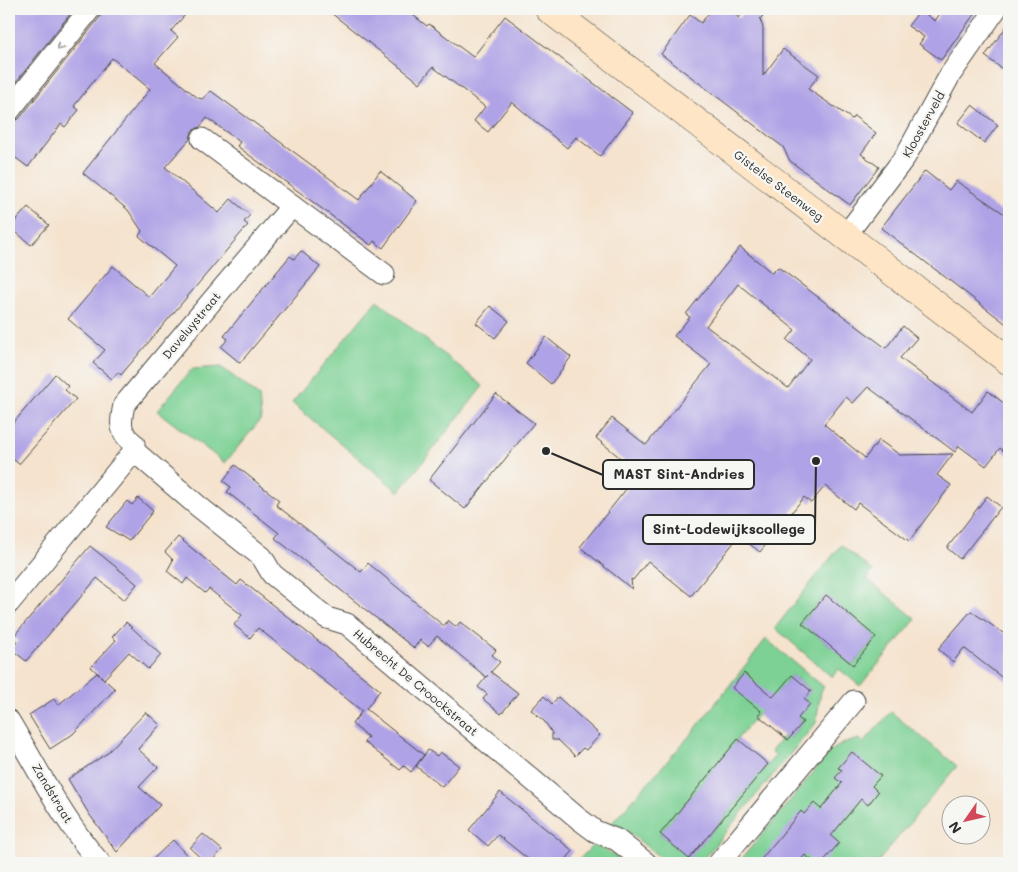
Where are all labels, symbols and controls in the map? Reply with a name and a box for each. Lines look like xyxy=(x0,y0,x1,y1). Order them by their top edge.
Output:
one-way arrow xyxy=(57,41,66,51)
street label: Kloosterveld xyxy=(898,88,948,160)
street label: Gistelse Steenweg xyxy=(731,146,827,224)
street label: Daveluystraat xyxy=(158,288,224,362)
callout: MAST Sint-Andries xyxy=(603,460,754,489)
text: MAST Sint-Andries xyxy=(614,464,744,483)
callout: Sint-Lodewijkscollege xyxy=(643,515,815,544)
text: Sint-Lodewijkscollege xyxy=(653,519,805,538)
street label: Hubrecht De Croockstraat xyxy=(350,625,482,739)
street label: Zandstraat xyxy=(29,760,77,826)
north arrow xyxy=(940,794,990,844)
text: N xyxy=(944,818,966,837)

